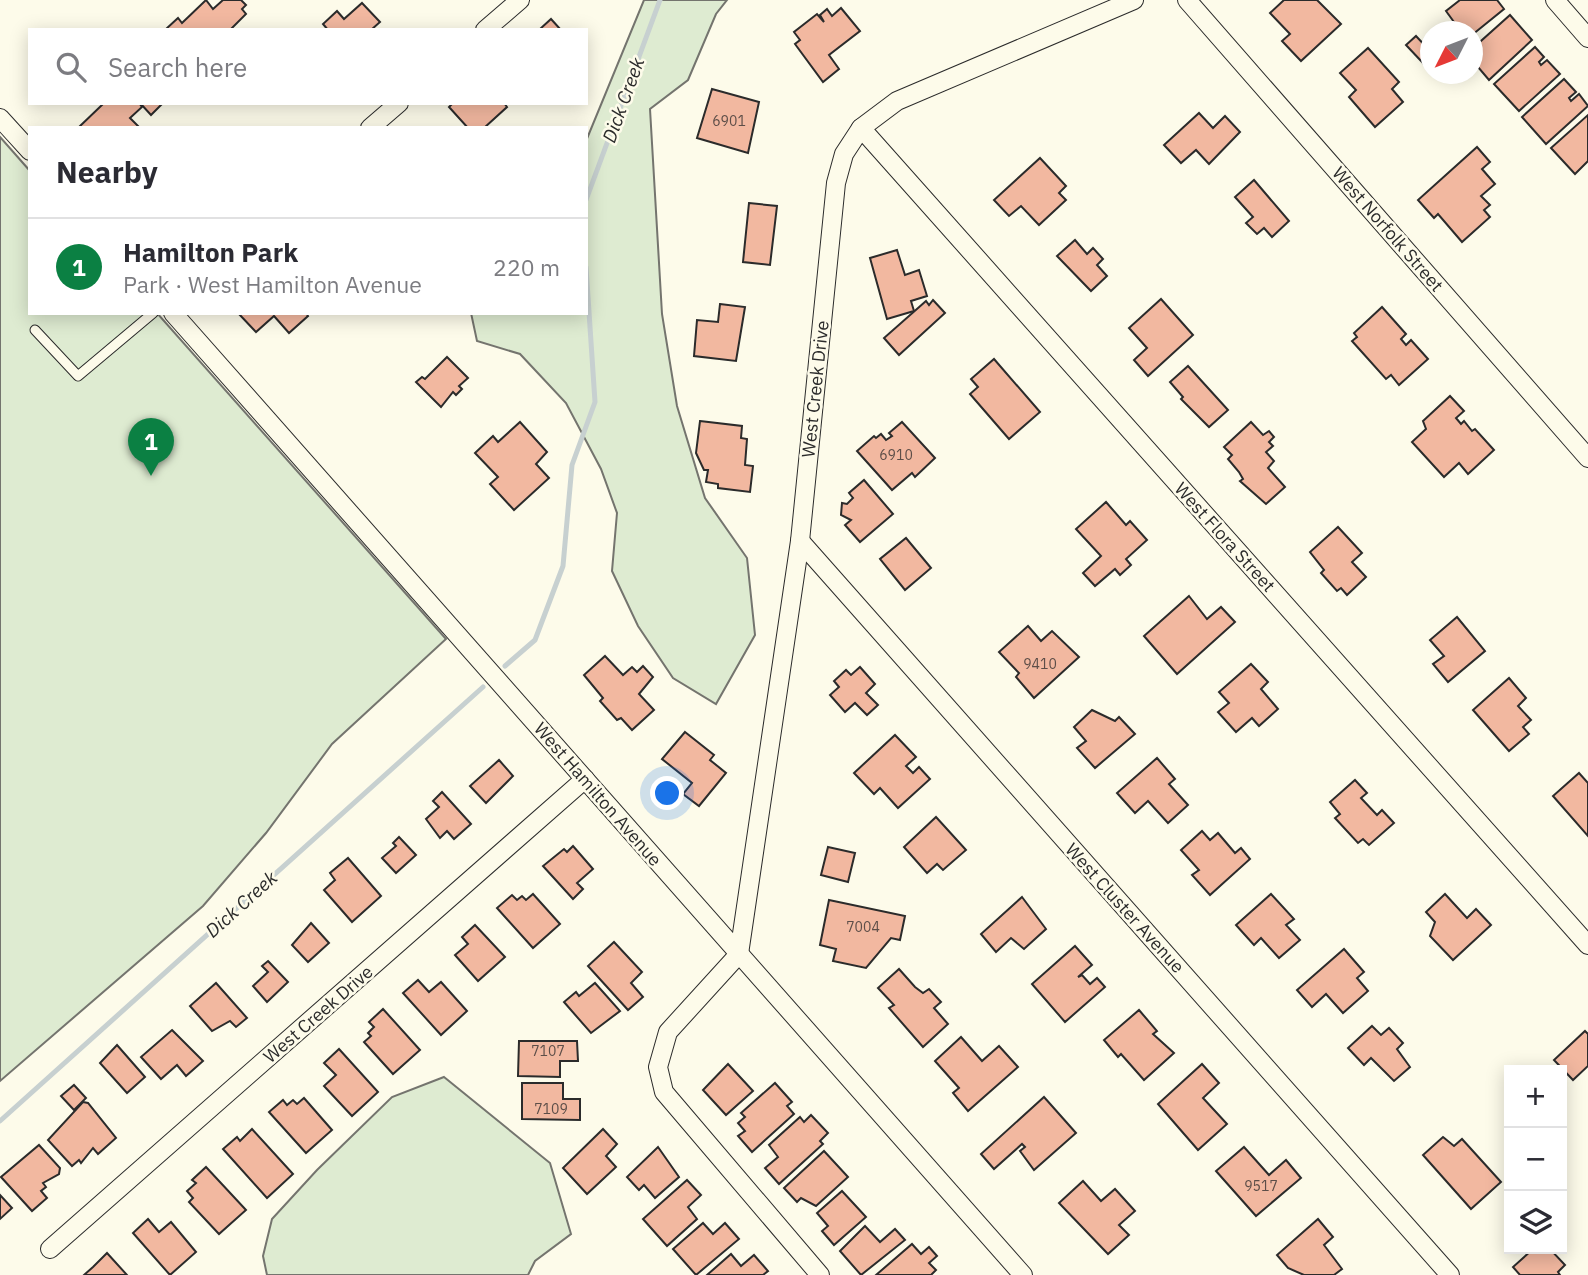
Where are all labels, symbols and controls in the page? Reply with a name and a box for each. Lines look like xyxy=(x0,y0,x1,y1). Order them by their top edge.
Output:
north arrow xyxy=(1420,21,1483,84)
search box xyxy=(28,28,588,105)
icon: search xyxy=(52,48,90,86)
text: Search here xyxy=(108,50,247,84)
water label: Dick Creek xyxy=(597,53,650,146)
house number: 6901 xyxy=(712,112,746,130)
text: Nearby xyxy=(56,152,158,191)
street label: West Norfolk Street xyxy=(1327,162,1449,296)
text: Hamilton Park xyxy=(123,235,298,269)
text: 1 xyxy=(72,252,86,282)
text: 220 m xyxy=(493,252,560,282)
text: Park · West Hamilton Avenue xyxy=(123,269,422,299)
street label: West Creek Drive xyxy=(796,319,834,459)
pin: 1 xyxy=(128,418,174,476)
house number: 6910 xyxy=(879,446,913,464)
street label: West Flora Street xyxy=(1170,477,1280,597)
house number: 9410 xyxy=(1023,655,1057,673)
street label: West Hamilton Avenue xyxy=(529,717,667,871)
your location xyxy=(650,776,684,810)
street label: West Cluster Avenue xyxy=(1061,838,1189,978)
water label: Dick Creek xyxy=(200,865,283,943)
house number: 7004 xyxy=(846,918,880,936)
street label: West Creek Drive xyxy=(258,960,378,1068)
house number: 7107 xyxy=(531,1042,565,1060)
map controls xyxy=(1504,1065,1567,1254)
button: + xyxy=(1504,1065,1567,1128)
house number: 7109 xyxy=(534,1100,568,1118)
button: − xyxy=(1504,1128,1567,1191)
house number: 9517 xyxy=(1244,1177,1278,1195)
button: layers xyxy=(1504,1191,1567,1254)

